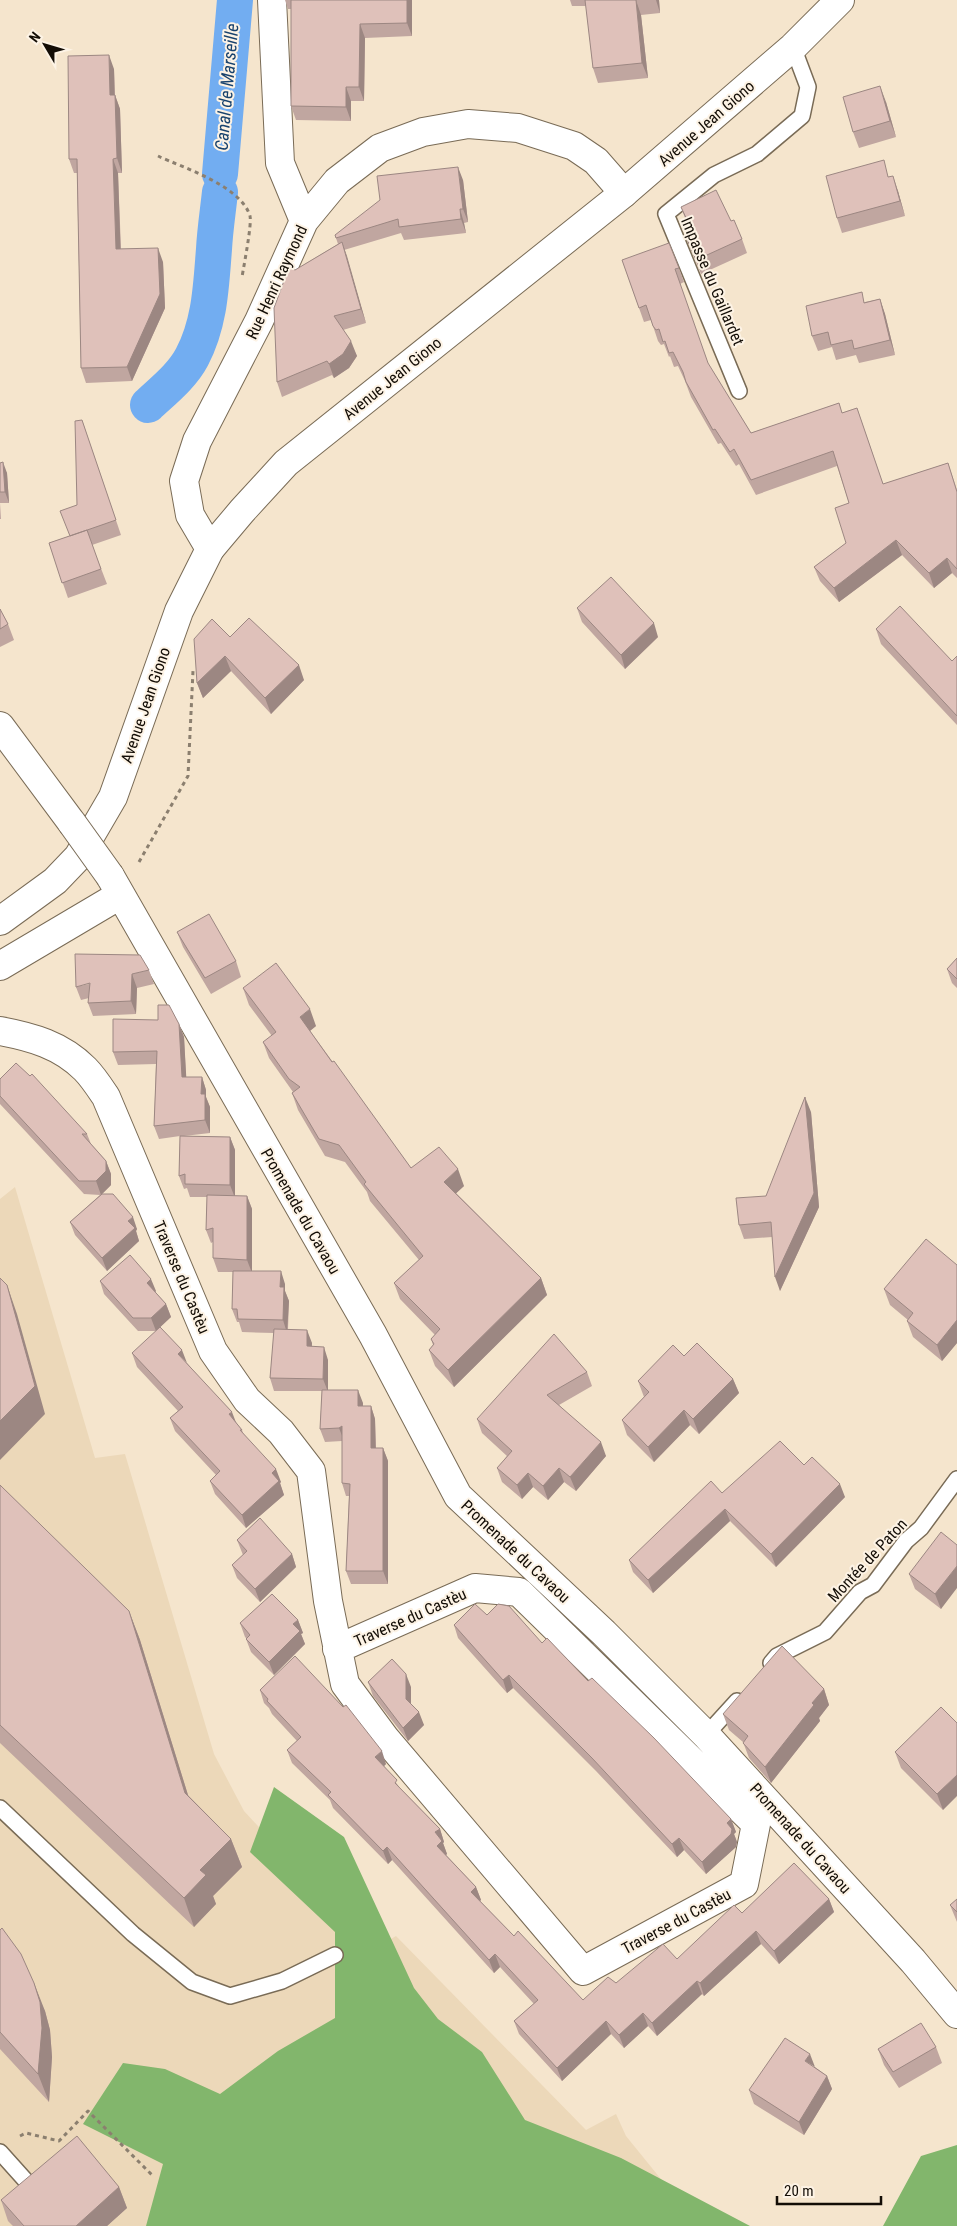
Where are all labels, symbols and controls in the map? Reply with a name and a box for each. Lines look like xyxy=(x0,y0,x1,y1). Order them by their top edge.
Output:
north arrow xyxy=(20,20,70,70)
water label: Canal de Marseille xyxy=(210,23,243,151)
text: N xyxy=(26,29,44,45)
street label: Avenue Jean Giono xyxy=(654,77,758,170)
street label: Impasse du Gaillardet xyxy=(677,214,748,348)
street label: Rue Henri Raymond xyxy=(242,222,311,342)
street label: Avenue Jean Giono xyxy=(339,333,445,424)
street label: Avenue Jean Giono xyxy=(117,645,174,765)
street label: Promenade du Cavaou xyxy=(257,1145,344,1277)
street label: Traverse du Castèu xyxy=(149,1218,214,1336)
street label: Promenade du Cavaou xyxy=(457,1496,574,1607)
street label: Montée de Paton xyxy=(824,1515,911,1606)
street label: Traverse du Castèu xyxy=(351,1584,469,1651)
street label: Promenade du Cavaou xyxy=(746,1779,855,1897)
street label: Traverse du Castèu xyxy=(618,1885,734,1958)
scale bar xyxy=(777,2174,881,2206)
text: 20 m xyxy=(784,2182,814,2200)

